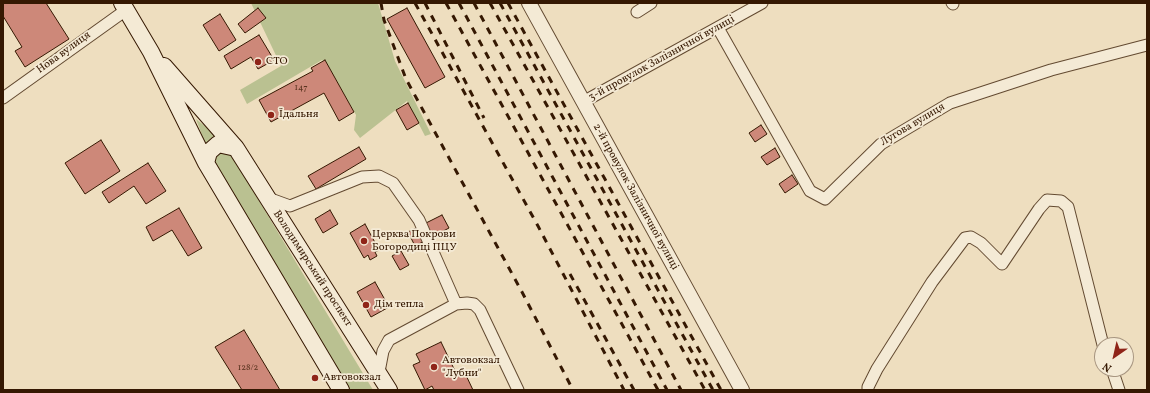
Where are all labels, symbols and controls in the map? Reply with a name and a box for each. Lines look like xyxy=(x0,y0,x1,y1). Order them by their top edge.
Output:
street label: 3-й провулок Залізничної вулиці xyxy=(587,13,737,105)
street label: Нова вулиця xyxy=(34,29,94,77)
place label: СТО xyxy=(266,55,288,69)
marker: СТО xyxy=(253,57,263,67)
house number: 147 xyxy=(294,83,308,93)
street label: Лугова вулиця xyxy=(878,101,948,149)
place label: Їдальня xyxy=(279,108,318,122)
marker: Їдальня xyxy=(266,110,276,120)
street label: 2-й провулок Залізничної вулиці xyxy=(589,121,681,273)
street label: Володимирський проспект xyxy=(269,208,355,330)
place label: Церква Покрови Богородиці ПЦУ xyxy=(372,228,457,254)
marker: Церква Покрови Богородиці ПЦУ xyxy=(359,236,369,246)
place label: Дім тепла xyxy=(374,298,424,312)
marker: Дім тепла xyxy=(361,300,371,310)
north arrow xyxy=(1094,337,1134,377)
place label: Автовокзал "Лубни" xyxy=(442,354,500,380)
text: N xyxy=(1100,358,1115,375)
marker: Автовокзал "Лубни" xyxy=(429,362,439,372)
house number: 128/2 xyxy=(238,363,258,373)
place label: Автовокзал xyxy=(323,371,381,385)
marker: Автовокзал xyxy=(310,373,320,383)

